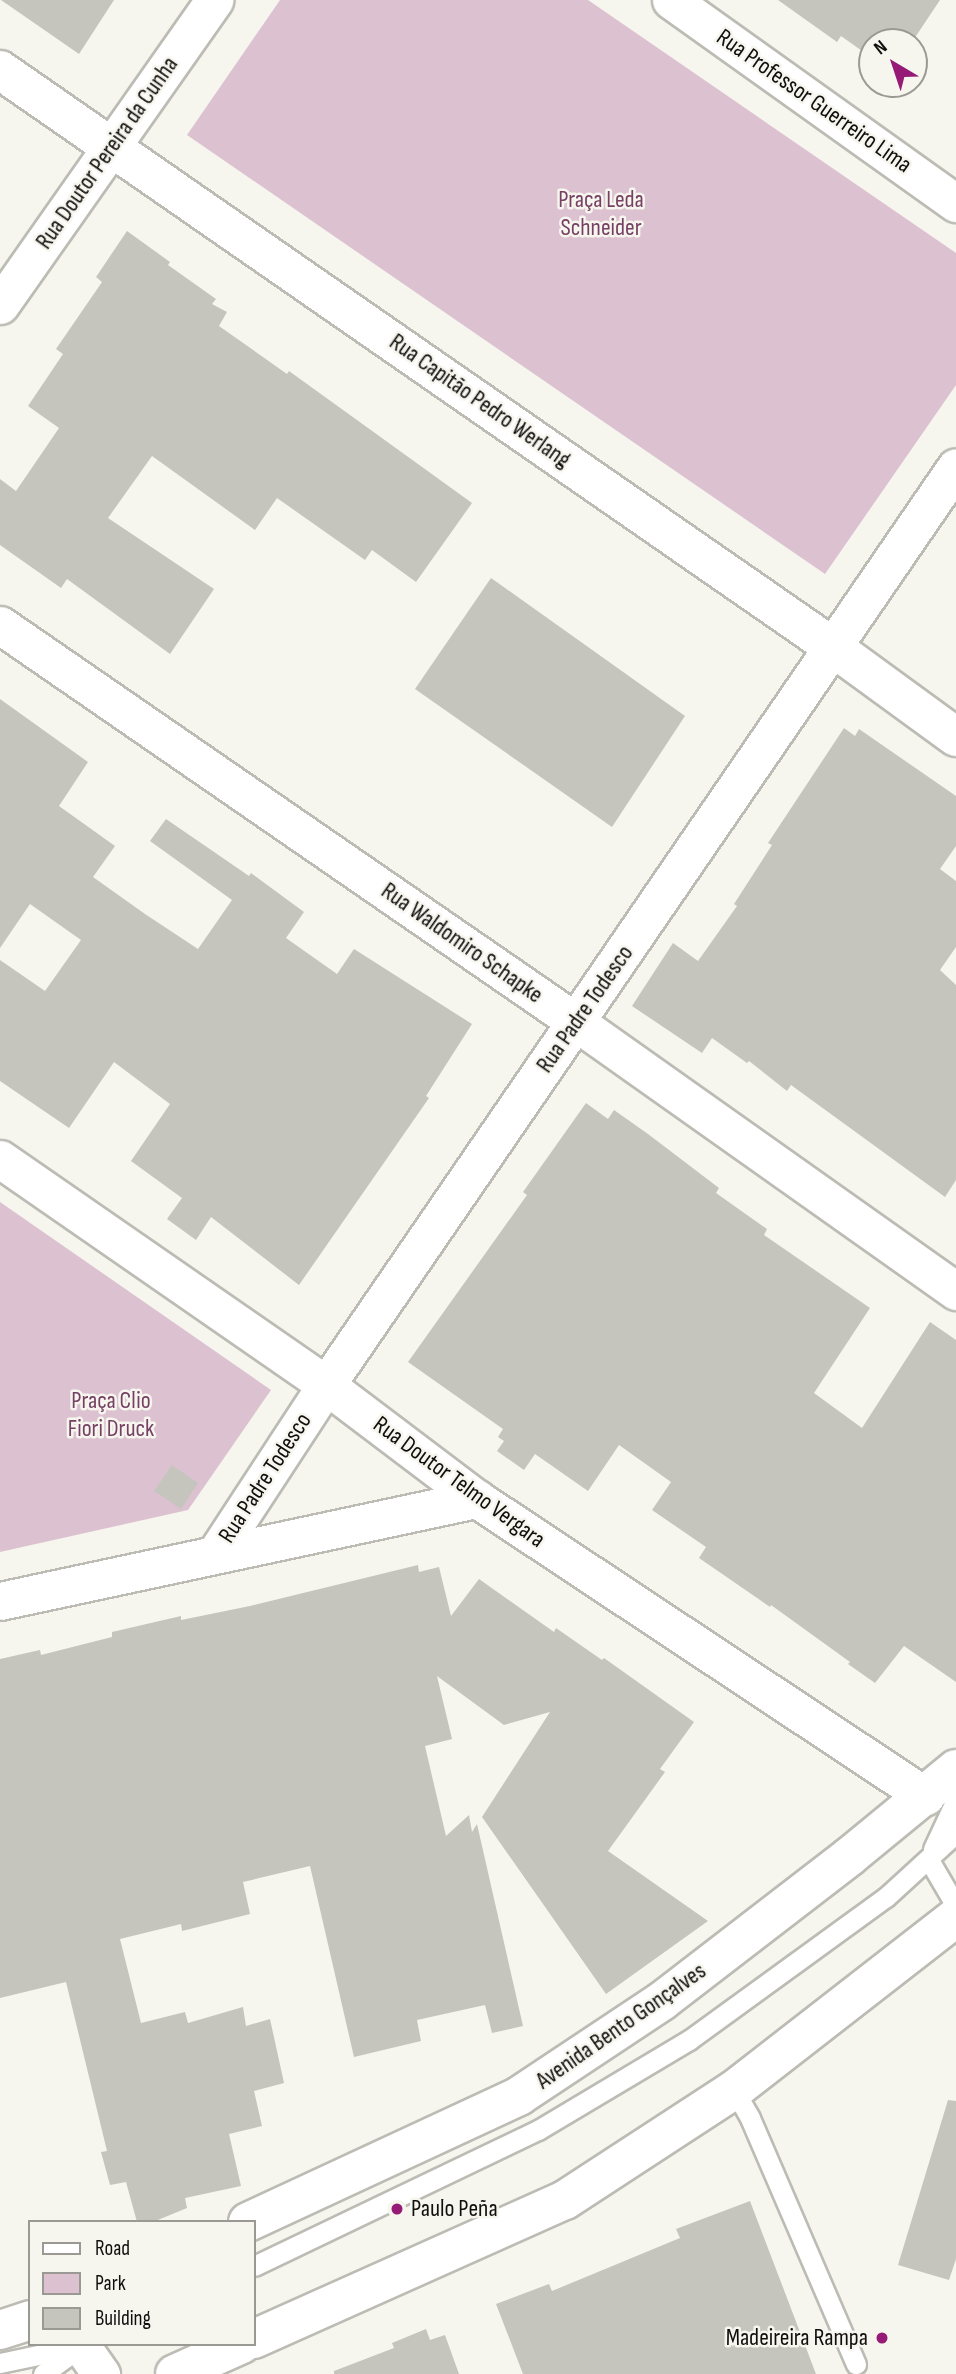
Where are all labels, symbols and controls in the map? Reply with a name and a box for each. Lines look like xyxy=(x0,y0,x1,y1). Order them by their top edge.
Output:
street label: Rua Professor Guerreiro Lima xyxy=(711,23,917,179)
north arrow xyxy=(858,28,928,98)
text: N xyxy=(870,36,892,60)
street label: Rua Doutor Pereira da Cunha xyxy=(30,51,184,255)
park label: Praça Leda Schneider xyxy=(558,186,644,242)
street label: Rua Capitão Pedro Werlang xyxy=(384,328,576,474)
street label: Rua Waldomiro Schapke xyxy=(376,877,548,1009)
street label: Rua Padre Todesco xyxy=(530,940,640,1078)
park label: Praça Clio Fiori Druck xyxy=(68,1387,154,1443)
street label: Rua Padre Todesco xyxy=(212,1408,318,1548)
street label: Rua Doutor Telmo Vergara xyxy=(367,1410,551,1554)
street label: Avenida Bento Gonçalves xyxy=(530,1957,712,2095)
place label: Paulo Peña xyxy=(411,2195,498,2223)
marker: Paulo Peña xyxy=(389,2201,405,2217)
legend xyxy=(28,2220,256,2346)
text: Road xyxy=(95,2236,130,2261)
text: Park xyxy=(95,2271,126,2296)
text: Building xyxy=(95,2306,151,2331)
place label: Madeireira Rampa xyxy=(726,2324,868,2352)
marker: Madeireira Rampa xyxy=(874,2330,890,2346)

